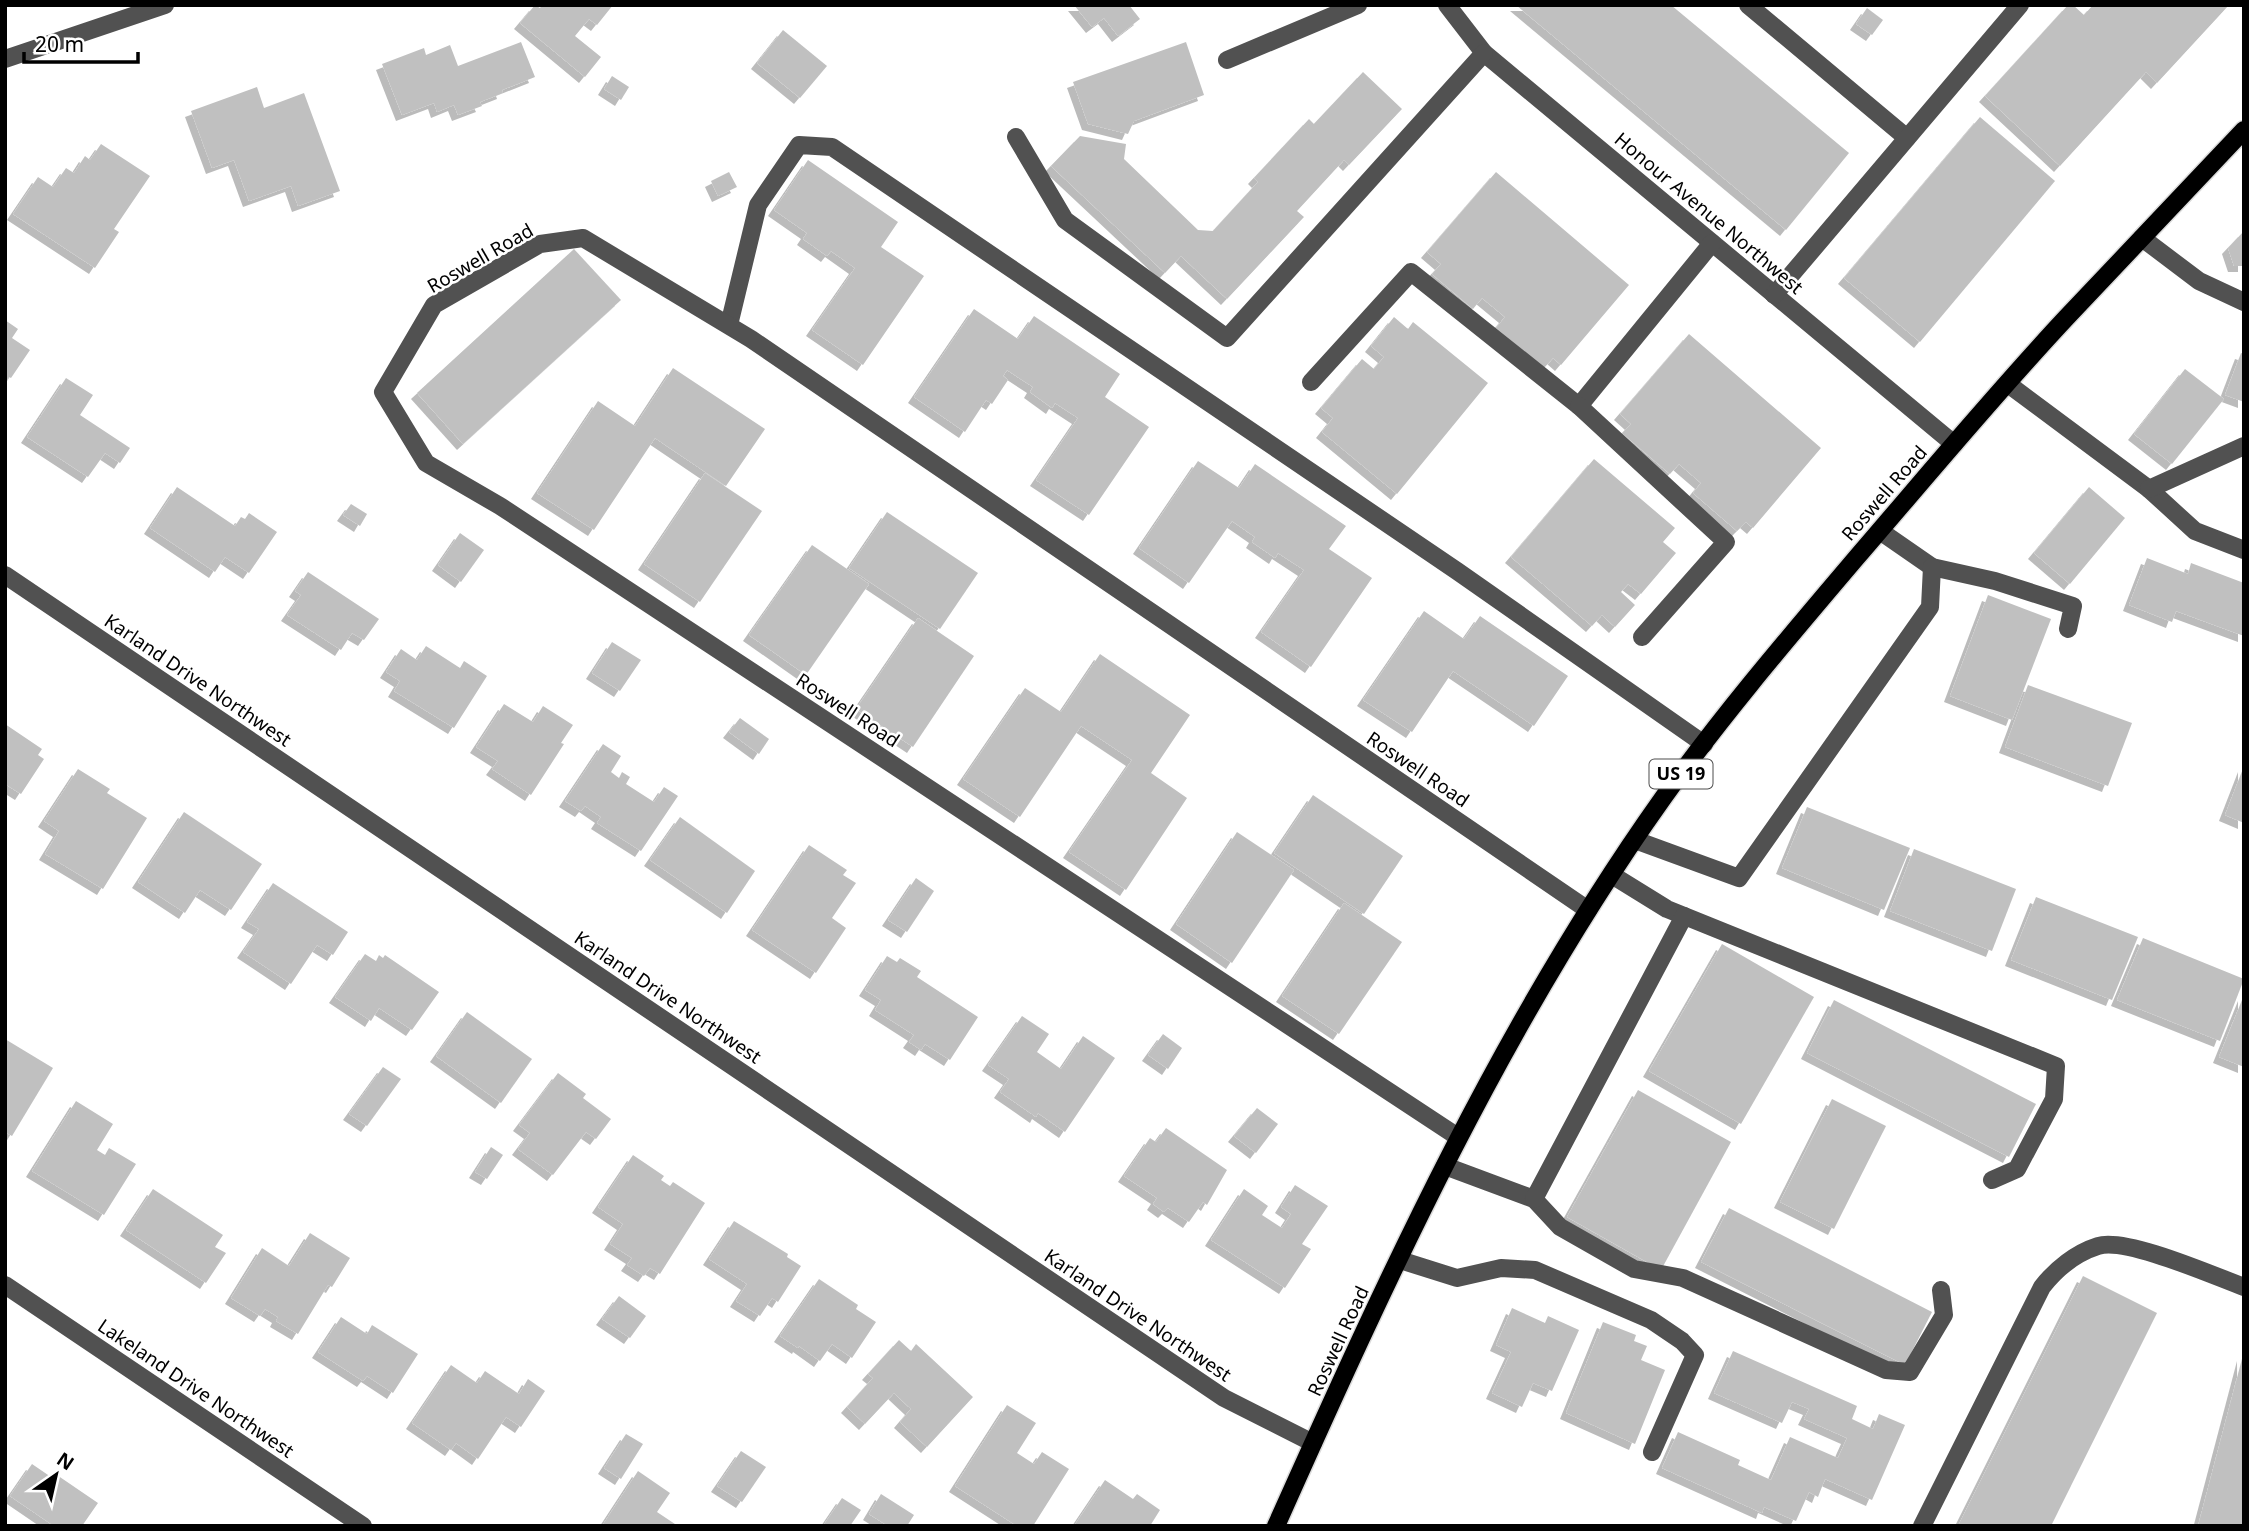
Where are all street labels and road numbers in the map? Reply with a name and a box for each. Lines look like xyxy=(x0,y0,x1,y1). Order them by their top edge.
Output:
street label: Honour Avenue Northwest xyxy=(1609,126,1809,300)
street label: Roswell Road xyxy=(422,217,538,299)
street label: Roswell Road xyxy=(1835,440,1933,546)
street label: Karland Drive Northwest xyxy=(99,608,297,752)
street label: Roswell Road xyxy=(791,667,905,753)
street label: Roswell Road xyxy=(1362,725,1474,813)
road number: US 19 xyxy=(1650,760,1712,788)
street label: Karland Drive Northwest xyxy=(569,925,767,1069)
street label: Karland Drive Northwest xyxy=(1039,1243,1237,1387)
street label: Roswell Road xyxy=(1301,1282,1375,1400)
street label: Lakeland Drive Northwest xyxy=(93,1313,299,1464)

